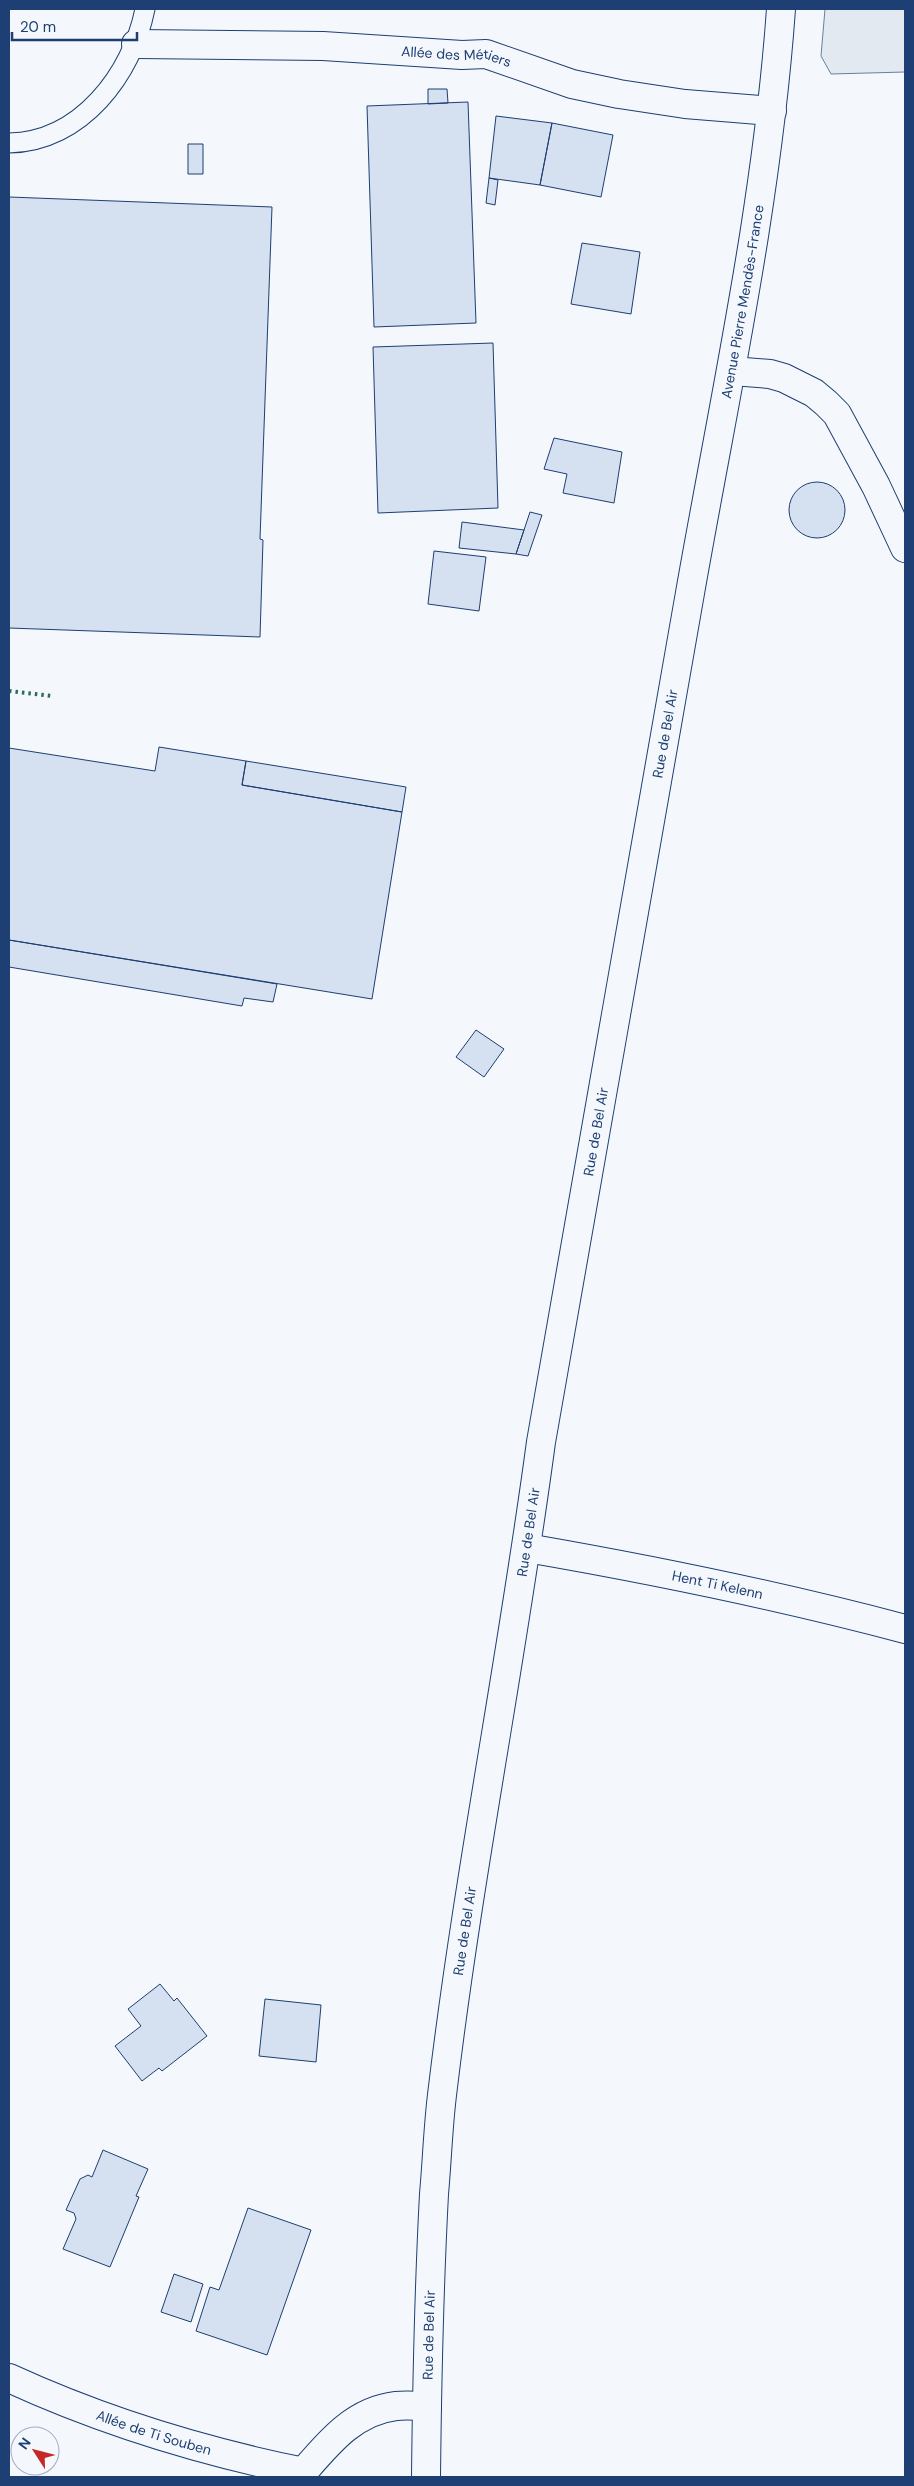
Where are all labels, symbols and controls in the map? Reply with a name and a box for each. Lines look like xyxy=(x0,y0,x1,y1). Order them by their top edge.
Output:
scale bar xyxy=(12,10,138,42)
text: 20 m xyxy=(20,17,56,37)
street label: Allée des Métiers xyxy=(401,42,514,71)
street label: Avenue Pierre Mendès-France xyxy=(717,204,768,400)
street label: Rue de Bel Air xyxy=(648,688,682,779)
street label: Rue de Bel Air xyxy=(579,1086,612,1177)
street label: Rue de Bel Air xyxy=(513,1486,544,1578)
street label: Hent Ti Kelenn xyxy=(670,1566,765,1603)
street label: Rue de Bel Air xyxy=(449,1885,480,1977)
street label: Rue de Bel Air xyxy=(418,2290,439,2380)
street label: Allée de Ti Souben xyxy=(94,2406,213,2459)
north arrow xyxy=(10,2426,60,2476)
text: N xyxy=(14,2434,35,2453)

